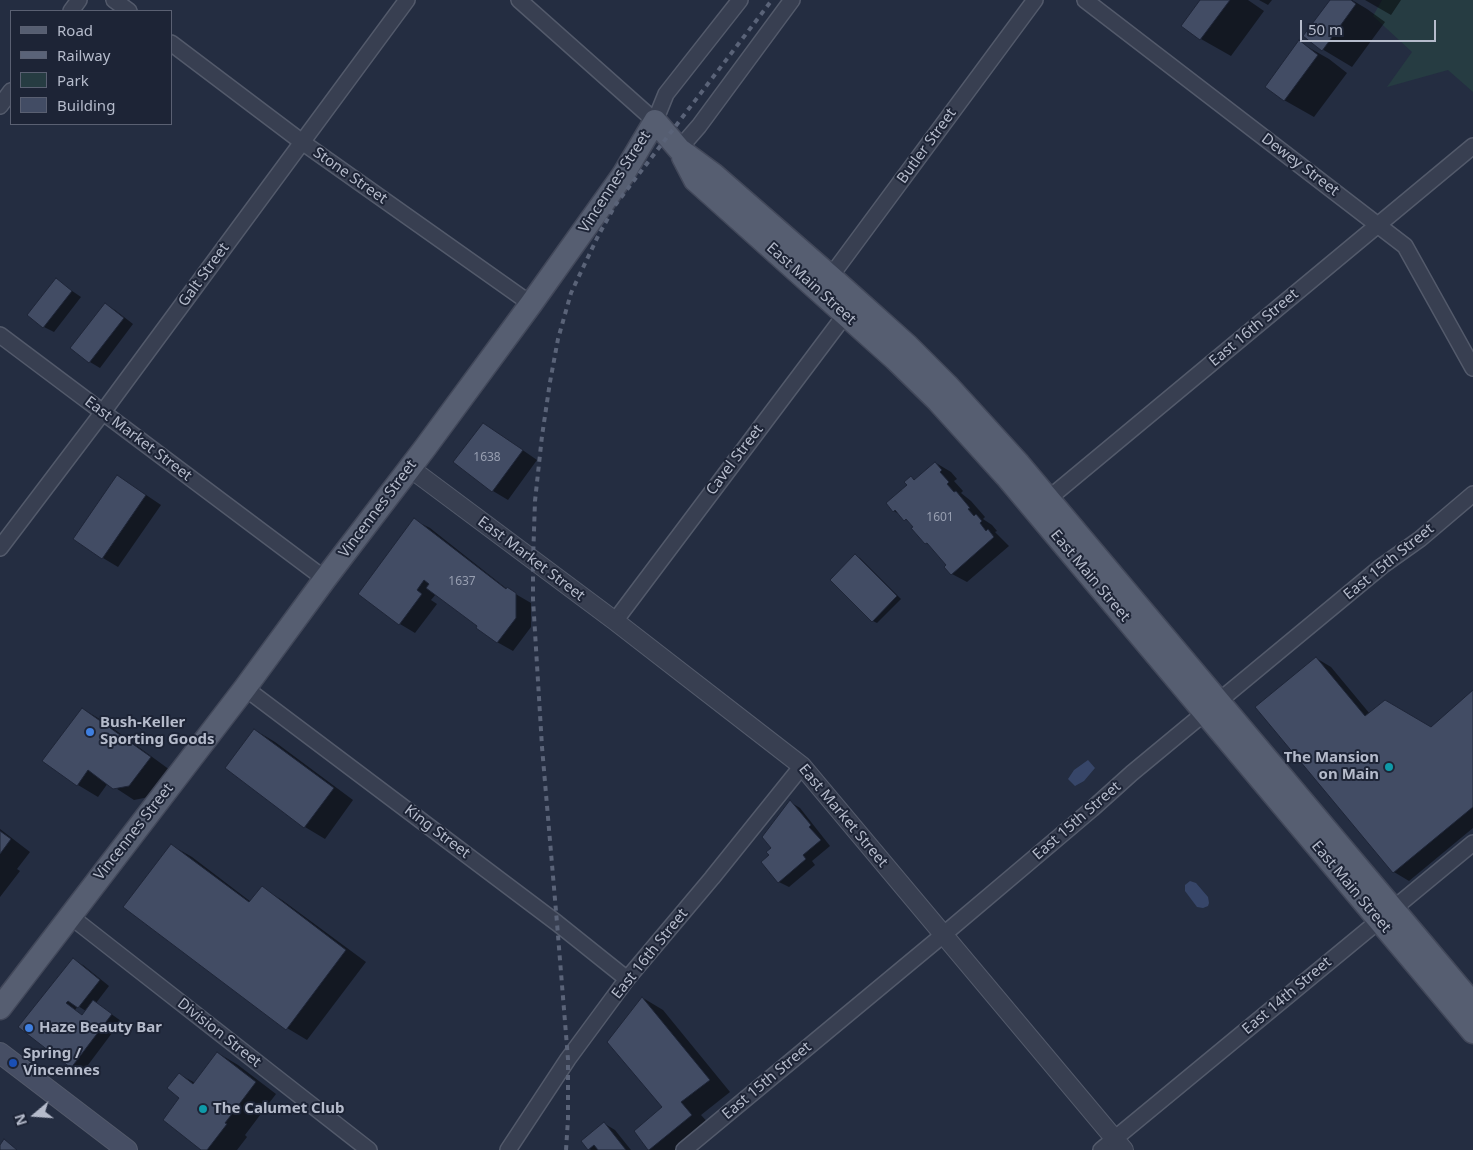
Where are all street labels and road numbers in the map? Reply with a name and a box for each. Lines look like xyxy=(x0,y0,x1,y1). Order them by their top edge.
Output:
street label: Butler Street xyxy=(894,105,960,187)
street label: Vincennes Street xyxy=(575,128,655,236)
street label: Dewey Street xyxy=(1258,130,1342,200)
street label: Stone Street xyxy=(310,144,390,208)
street label: East Main Street xyxy=(763,239,859,329)
street label: Galt Street xyxy=(175,240,233,310)
street label: East 16th Street xyxy=(1206,285,1302,371)
street label: East Market Street xyxy=(81,393,195,485)
street label: Cavel Street xyxy=(703,421,767,499)
street label: Vincennes Street xyxy=(335,457,421,561)
street label: East Market Street xyxy=(474,513,588,605)
street label: East 15th Street xyxy=(1340,520,1438,604)
street label: East Main Street xyxy=(1046,526,1134,626)
street label: East Market Street xyxy=(795,761,891,871)
street label: East 15th Street xyxy=(1029,778,1125,864)
street label: Vincennes Street xyxy=(91,780,177,884)
street label: King Street xyxy=(401,802,473,862)
street label: East Main Street xyxy=(1307,837,1395,937)
street label: East 16th Street xyxy=(608,905,692,1003)
street label: East 14th Street xyxy=(1239,953,1335,1039)
street label: Division Street xyxy=(173,995,265,1071)
street label: East 15th Street xyxy=(719,1038,815,1124)

